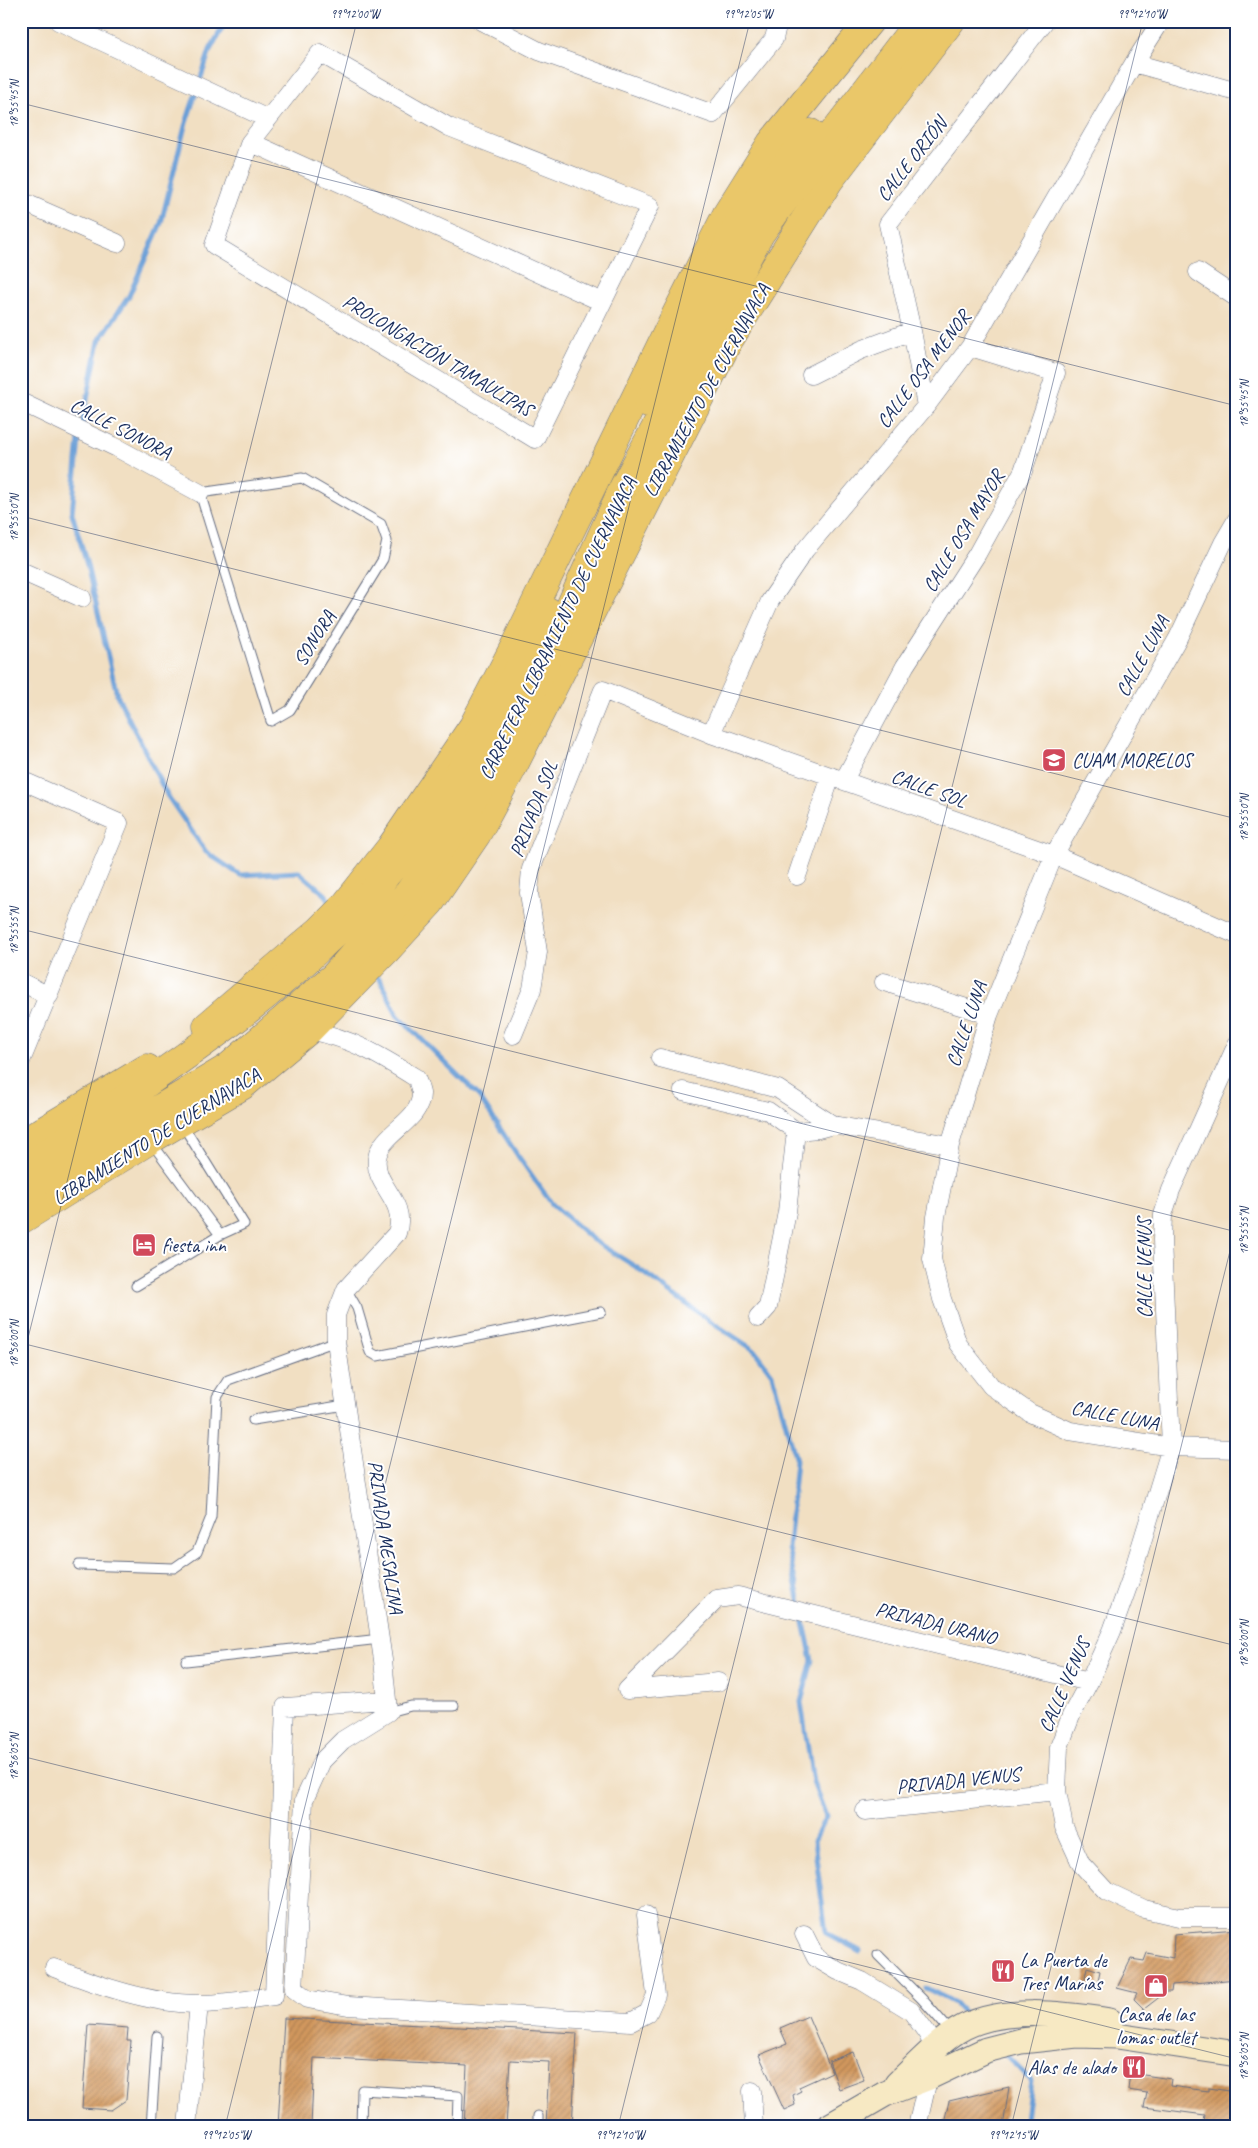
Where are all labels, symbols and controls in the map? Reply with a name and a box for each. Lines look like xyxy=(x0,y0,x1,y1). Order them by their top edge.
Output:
text: 99°12'00"W xyxy=(331,6,382,22)
text: 99°12'05"W xyxy=(724,6,775,22)
text: 99°12'10"W xyxy=(1118,6,1169,22)
text: 18°55'45"N xyxy=(6,79,22,128)
street label: CALLE ORIÓN xyxy=(871,110,954,206)
street label: LIBRAMIENTO DE CUERNAVACA xyxy=(637,278,776,501)
street label: PROLONGACIÓN TAMAULIPAS xyxy=(338,289,540,424)
street label: CALLE OSA MENOR xyxy=(871,304,977,433)
text: 18°55'45"N xyxy=(1236,379,1252,428)
street label: CALLE SONORA xyxy=(66,392,176,465)
street label: CALLE OSA MAYOR xyxy=(917,464,1011,597)
street label: CARRETERA LIBRAMIENTO DE CUERNAVACA xyxy=(473,472,642,784)
text: 18°55'50"N xyxy=(6,493,22,542)
street label: SONORA xyxy=(288,605,342,671)
street label: CALLE LUNA xyxy=(1110,611,1175,701)
school or university icon: CUAM MORELOS xyxy=(1041,747,1067,773)
place label: CUAM MORELOS xyxy=(1072,748,1195,773)
street label: PRIVADA SOL xyxy=(504,757,563,861)
street label: CALLE SOL xyxy=(888,763,970,814)
text: 18°55'50"N xyxy=(1236,793,1252,842)
text: 18°55'55"N xyxy=(6,906,22,955)
street label: CALLE LUNA xyxy=(940,977,993,1070)
street label: LIBRAMIENTO DE CUERNAVACA xyxy=(48,1062,265,1211)
text: 18°55'55"N xyxy=(1236,1206,1252,1255)
street label: CALLE VENUS xyxy=(1132,1215,1157,1318)
hotel icon: fiesta inn xyxy=(131,1232,157,1258)
place label: fiesta inn xyxy=(162,1233,227,1258)
text: 18°56'00"N xyxy=(6,1319,22,1368)
street label: CALLE LUNA xyxy=(1069,1395,1162,1436)
street label: PRIVADA MESALINA xyxy=(362,1459,409,1616)
street label: PRIVADA URANO xyxy=(873,1596,1001,1651)
text: 18°56'00"N xyxy=(1236,1619,1252,1668)
street label: CALLE VENUS xyxy=(1033,1631,1098,1736)
text: 18°56'05"N xyxy=(6,1732,22,1781)
street label: PRIVADA VENUS xyxy=(895,1761,1025,1799)
place label: La Puerta de Tres Marías xyxy=(1020,1948,1108,1996)
restaurant icon: La Puerta de Tres Marías xyxy=(990,1958,1016,1984)
shop icon: Casa de las lomas outlet xyxy=(1143,1973,1169,1999)
place label: Casa de las lomas outlet xyxy=(1116,2002,1199,2050)
text: 18°56'05"N xyxy=(1236,2032,1252,2081)
restaurant icon: Alas de alado xyxy=(1121,2054,1147,2080)
place label: Alas de alado xyxy=(1028,2055,1118,2080)
text: 99°12'05"W xyxy=(202,2127,253,2143)
text: 99°12'10"W xyxy=(596,2127,647,2143)
text: 99°12'15"W xyxy=(989,2127,1040,2143)

